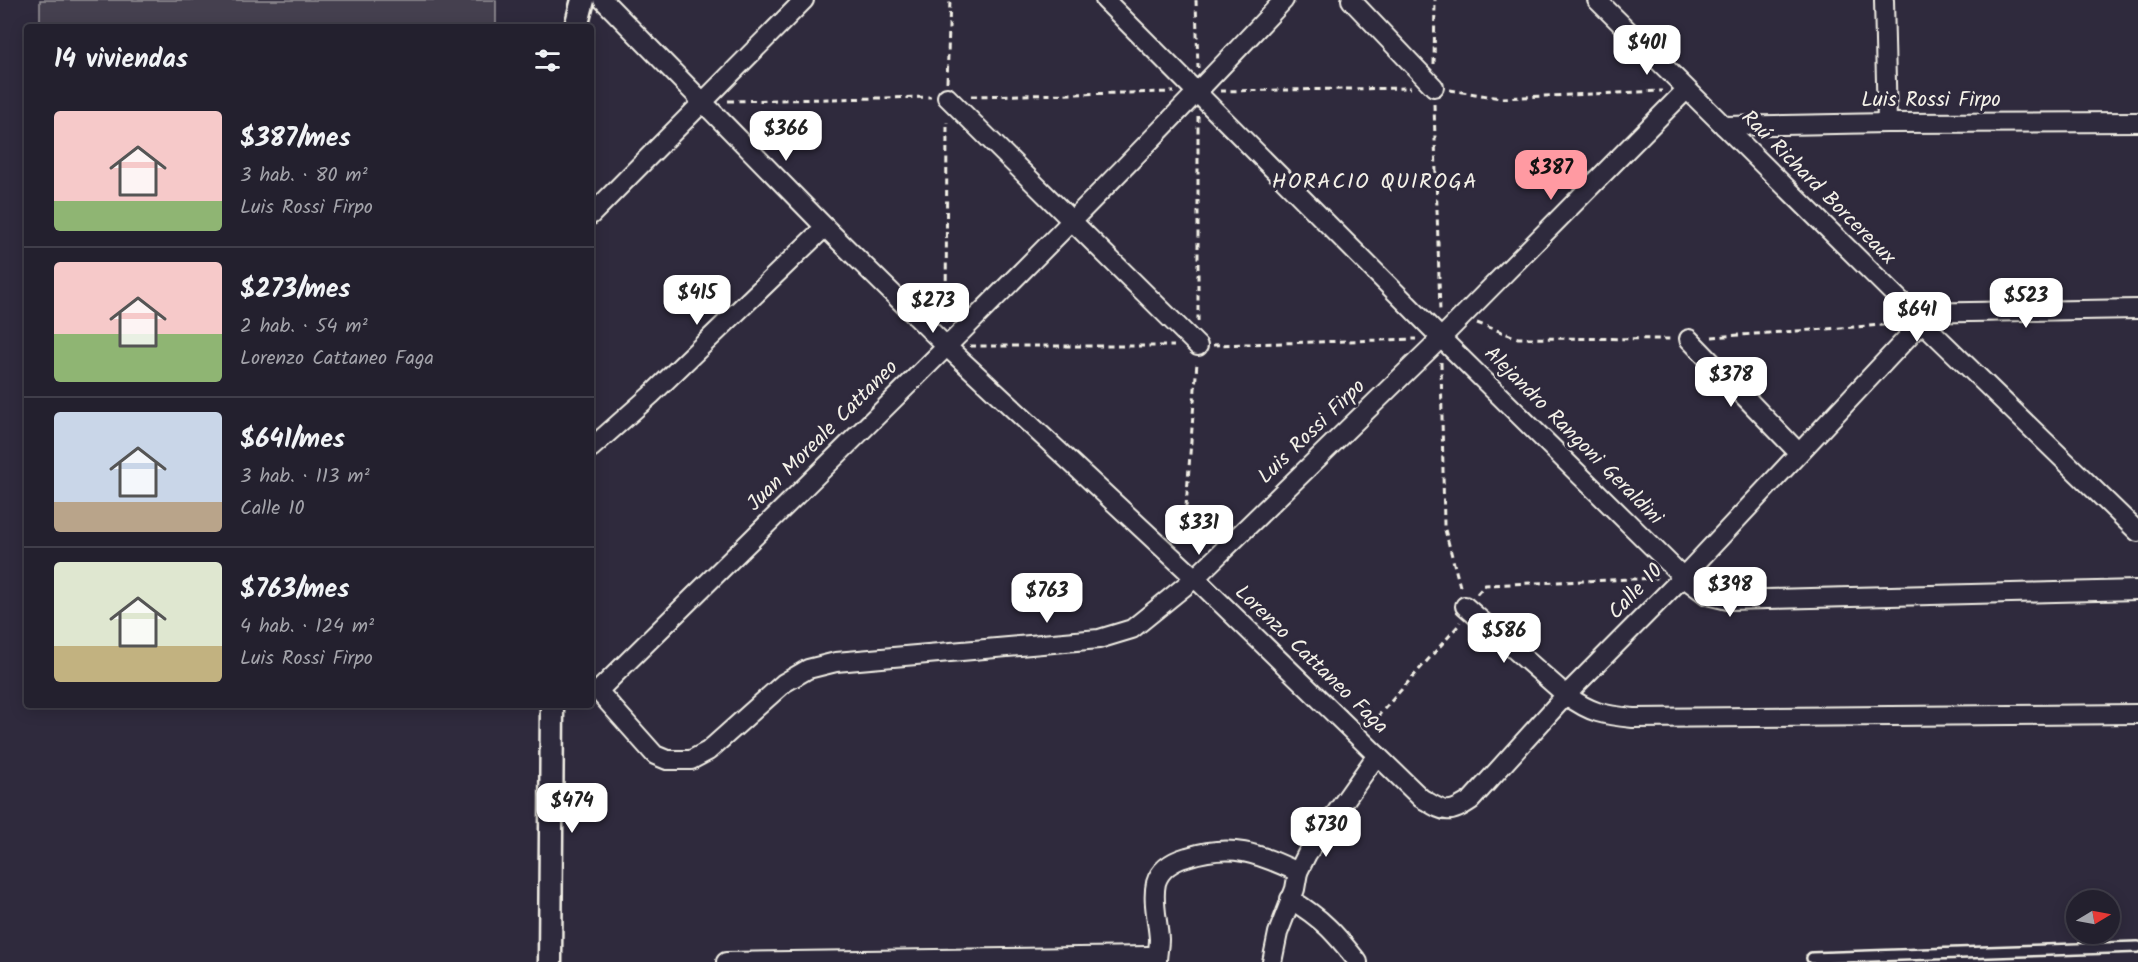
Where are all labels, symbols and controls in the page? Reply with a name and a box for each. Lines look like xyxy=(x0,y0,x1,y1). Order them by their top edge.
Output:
pin: $401 xyxy=(1611,25,1683,76)
text: $401 xyxy=(1627,28,1667,60)
text: 14 viviendas xyxy=(54,39,188,81)
icon: filters xyxy=(531,44,564,77)
street label: Luis Rossi Firpo xyxy=(1861,84,2001,117)
street label: Raú Richard Borcereaux xyxy=(1733,103,1904,274)
pin: $366 xyxy=(750,111,822,162)
text: $366 xyxy=(764,114,808,146)
text: $387/mes xyxy=(240,118,351,160)
icon: home xyxy=(102,135,174,207)
pin: $387 xyxy=(1515,150,1587,201)
text: $387 xyxy=(1529,153,1573,185)
text: 3 hab. · 80 m² xyxy=(240,160,368,192)
district label: HORACIO QUIROGA xyxy=(1272,165,1478,200)
text: Luis Rossi Firpo xyxy=(240,192,373,224)
text: $273/mes xyxy=(240,269,351,311)
pin: $415 xyxy=(661,275,733,326)
text: $415 xyxy=(678,278,716,310)
pin: $523 xyxy=(1990,278,2062,329)
text: $523 xyxy=(2004,281,2048,313)
pin: $273 xyxy=(897,283,969,334)
icon: home xyxy=(102,286,174,358)
text: $273 xyxy=(911,286,955,318)
pin: $641 xyxy=(1881,292,1953,343)
text: $641 xyxy=(1897,295,1937,327)
text: 2 hab. · 54 m² xyxy=(240,311,368,343)
street label: Alejandro Rangoni Geraldini xyxy=(1476,339,1671,534)
text: Lorenzo Cattaneo Faga xyxy=(240,343,434,375)
street label: Juan Moreale Cattaneo xyxy=(739,352,907,520)
pin: $378 xyxy=(1695,357,1767,408)
text: $378 xyxy=(1709,360,1753,392)
street label: Luis Rossi Firpo xyxy=(1250,372,1374,492)
text: $641/mes xyxy=(240,419,345,461)
icon: home xyxy=(102,436,174,508)
text: 3 hab. · 113 m² xyxy=(240,461,370,493)
text: Calle 10 xyxy=(240,493,304,525)
pin: $331 xyxy=(1163,505,1235,556)
text: $331 xyxy=(1179,508,1219,540)
street label: Calle 10 xyxy=(1601,556,1671,628)
pin: $398 xyxy=(1694,567,1766,618)
text: $763/mes xyxy=(240,569,349,611)
text: $398 xyxy=(1708,570,1752,602)
pin: $763 xyxy=(1011,573,1083,624)
text: $763 xyxy=(1025,576,1069,608)
street label: Lorenzo Cattaneo Faga xyxy=(1226,577,1396,743)
icon: home xyxy=(102,586,174,658)
text: 4 hab. · 124 m² xyxy=(240,611,374,643)
pin: $586 xyxy=(1468,613,1540,664)
text: $586 xyxy=(1482,616,1526,648)
text: Luis Rossi Firpo xyxy=(240,643,373,675)
pin: $474 xyxy=(536,783,608,834)
text: $474 xyxy=(550,786,594,818)
pin: $730 xyxy=(1290,807,1362,858)
text: $730 xyxy=(1305,810,1347,842)
north arrow xyxy=(2066,890,2120,944)
map controls xyxy=(2066,890,2120,944)

